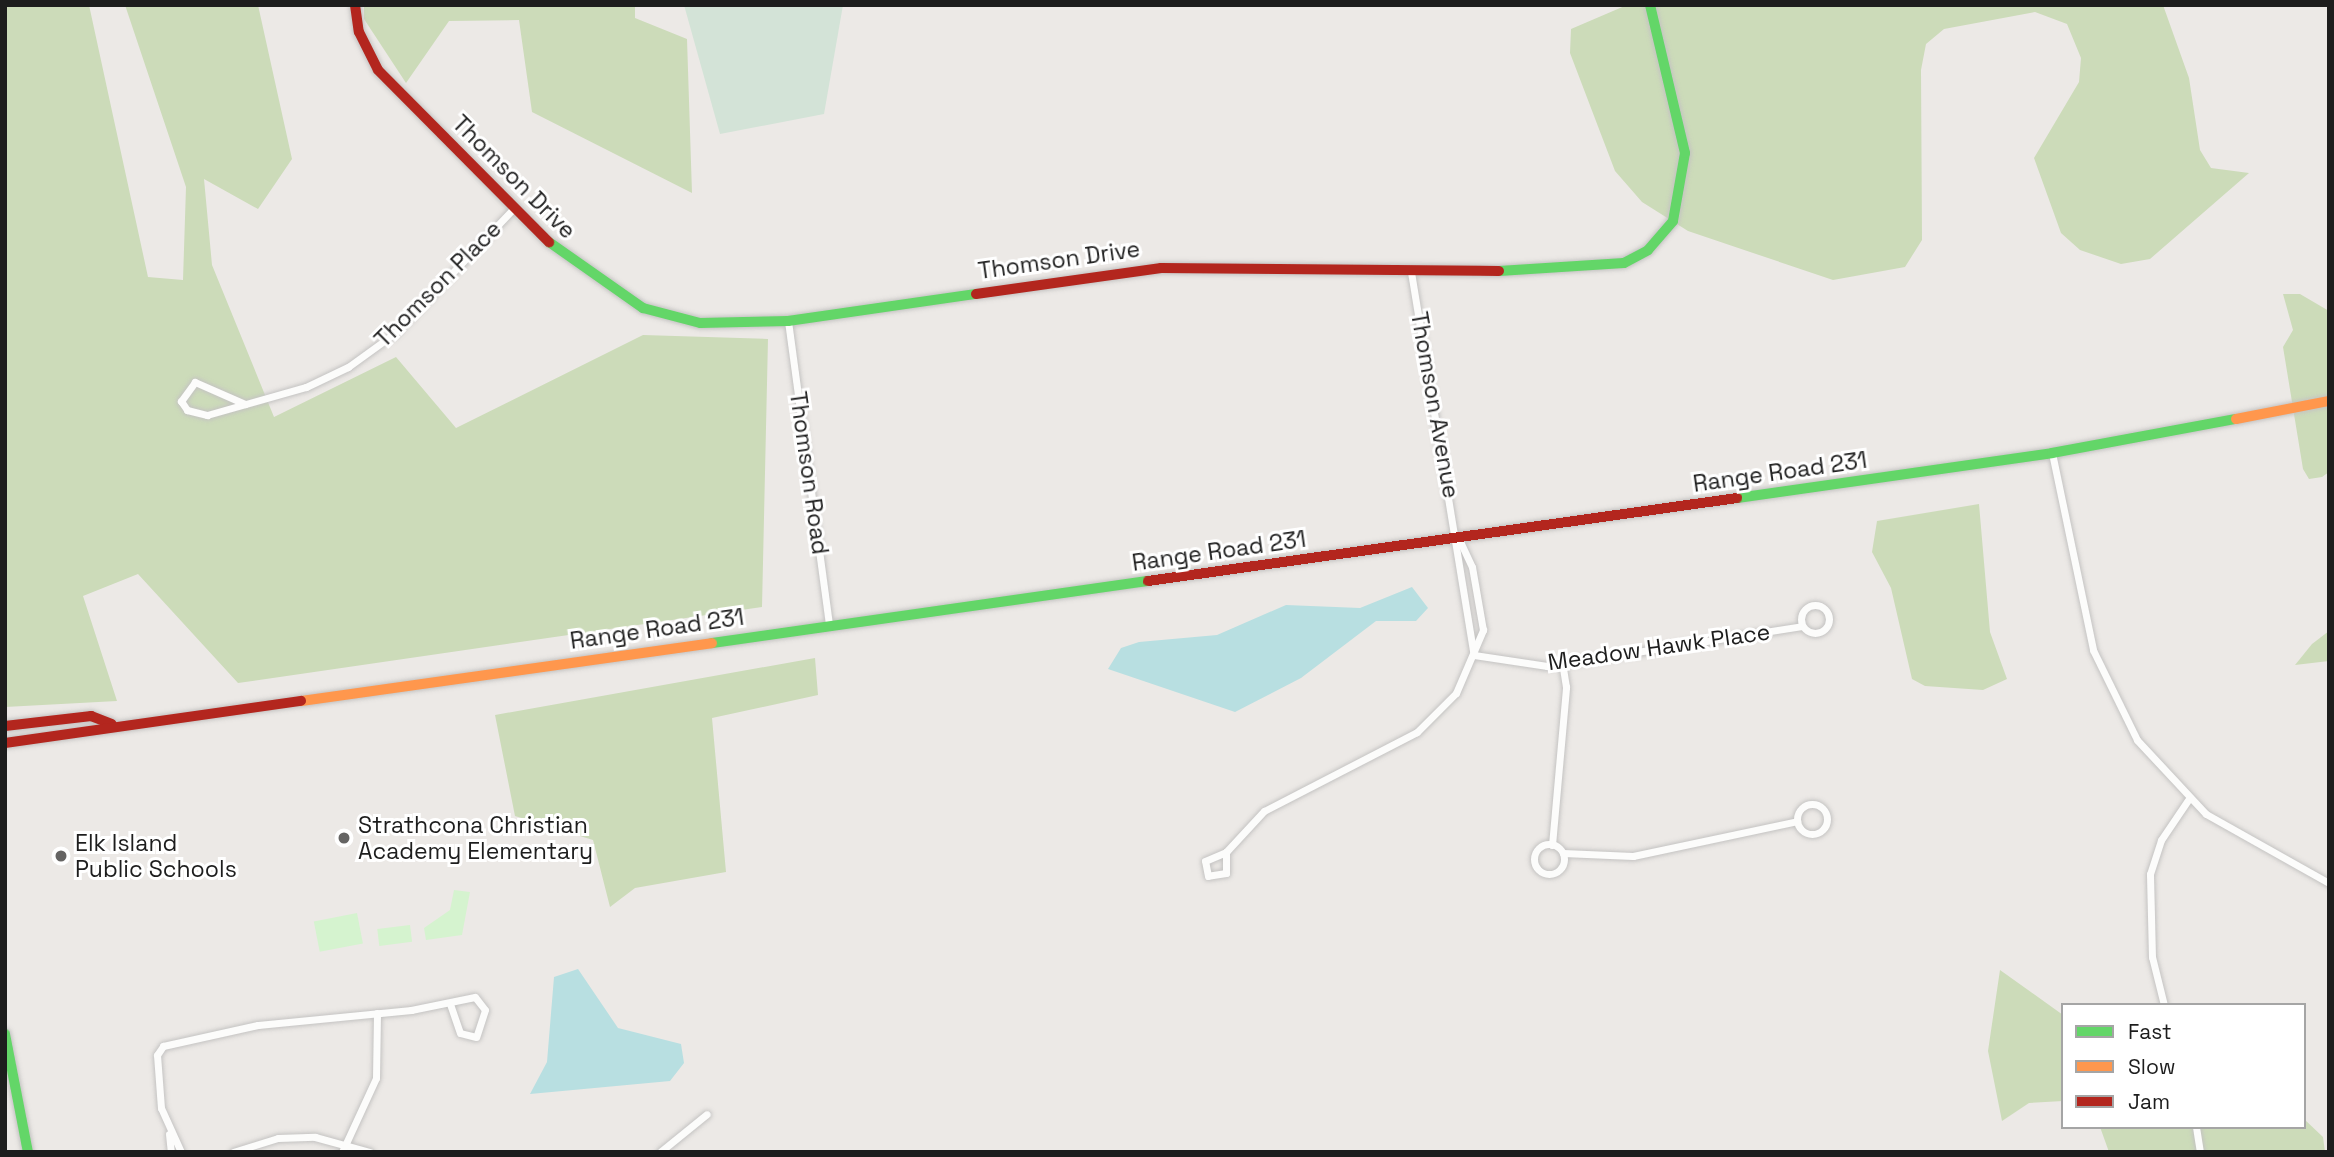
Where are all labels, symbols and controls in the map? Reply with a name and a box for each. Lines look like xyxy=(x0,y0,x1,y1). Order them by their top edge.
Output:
street label: Thomson Drive xyxy=(447,110,581,244)
street label: Thomson Place xyxy=(369,215,507,353)
street label: Thomson Drive xyxy=(976,235,1142,285)
street label: Thomson Avenue xyxy=(1405,309,1465,501)
street label: Thomson Road xyxy=(784,390,834,556)
street label: Range Road 231 xyxy=(1691,446,1869,498)
street label: Range Road 231 xyxy=(1130,525,1308,577)
street label: Range Road 231 xyxy=(568,603,746,655)
street label: Meadow Hawk Place xyxy=(1546,618,1772,676)
place label: Strathcona Christian Academy Elementary xyxy=(358,811,593,865)
place label: Elk Island Public Schools xyxy=(75,829,237,883)
marker: Strathcona Christian Academy Elementary xyxy=(336,830,352,846)
marker: Elk Island Public Schools xyxy=(53,848,69,864)
legend xyxy=(2061,1003,2306,1129)
text: Fast xyxy=(2128,1018,2172,1045)
text: Slow xyxy=(2128,1053,2176,1080)
text: Jam xyxy=(2128,1088,2170,1115)

